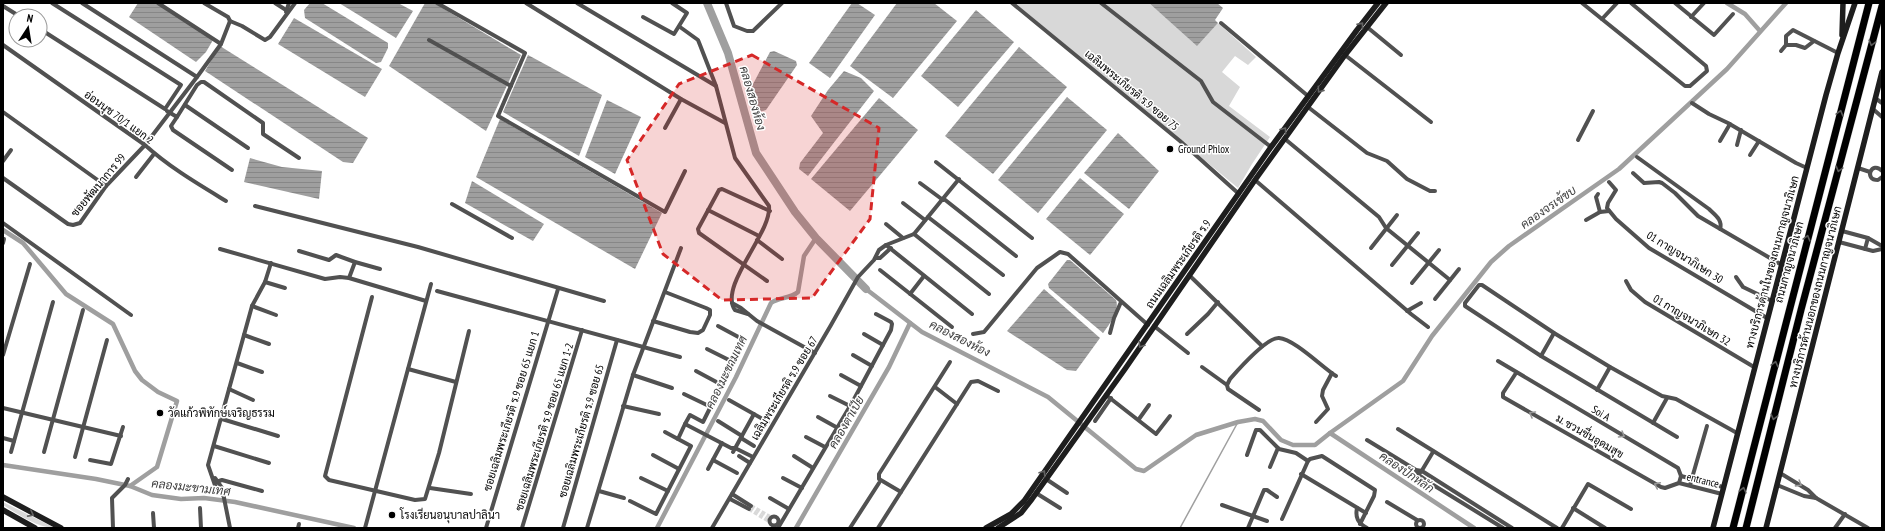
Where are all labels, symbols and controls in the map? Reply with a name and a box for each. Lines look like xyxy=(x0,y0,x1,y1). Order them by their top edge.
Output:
north arrow xyxy=(8,8,48,48)
text: N xyxy=(26,11,34,26)
one-way arrow xyxy=(1356,22,1363,29)
one-way arrow xyxy=(1868,40,1877,47)
street label: เฉลิมพระเกียรติ ร.9 ซอย 75 xyxy=(1082,46,1183,134)
water label: คลองสองห้อง xyxy=(737,64,769,132)
one-way arrow xyxy=(1317,86,1325,93)
street label: อ่อนนุช 70/1 แยก 2 xyxy=(80,87,157,149)
one-way arrow xyxy=(1835,109,1844,116)
one-way arrow xyxy=(1279,127,1286,134)
place label: Ground Phlox xyxy=(1178,142,1230,156)
marker: Ground Phlox xyxy=(1165,144,1175,154)
street label: ซอยพัฒนาการ 99 xyxy=(68,151,129,219)
one-way arrow xyxy=(1835,166,1843,172)
street label: ทางบริการด้านในของถนนกาญจนาภิเษก xyxy=(1743,174,1801,350)
water label: คลองจรเข้ขบ xyxy=(1517,182,1579,232)
street label: ทางบริการด้านนอกของถนนกาญจนาภิเษก xyxy=(1786,204,1844,390)
street label: ถนนเฉลิมพระเกียรติ ร.9 xyxy=(1141,216,1214,311)
street label: ถนนกาญจนาภิเษก xyxy=(1772,220,1806,304)
street label: 01 กาญจนาภิเษก 30 xyxy=(1644,228,1726,286)
one-way arrow xyxy=(1802,235,1811,242)
street label: 01 กาญจนาภิเษก 32 xyxy=(1651,291,1733,349)
water label: คลองสองห้อง xyxy=(927,316,993,360)
street label: ซอยเฉลิมพระเกียรติ ร.9 ซอย 65 แยก 1 xyxy=(479,329,542,493)
water label: คลองมะขามเทศ xyxy=(702,332,751,411)
street label: เฉลิมพระเกียรติ ร.9 ซอย 67 xyxy=(747,333,821,442)
street label: ซอยเฉลิมพระเกียรติ ร.9 ซอย 65 แยก 1-2 xyxy=(511,341,576,513)
one-way arrow xyxy=(1139,341,1146,348)
one-way arrow xyxy=(1770,361,1778,367)
street label: ซอยเฉลิมพระเกียรติ ร.9 ซอย 65 xyxy=(554,362,607,499)
water label: คลองตาเปีย xyxy=(825,393,867,451)
street label: Soi A xyxy=(1589,402,1613,424)
place label: วัดแก้วพิทักษ์เจริญธรรม xyxy=(168,405,275,420)
street label: ม. ชวนชื่นอุดมสุข xyxy=(1553,407,1628,463)
marker: วัดแก้วพิทักษ์เจริญธรรม xyxy=(155,408,165,418)
one-way arrow xyxy=(1529,411,1536,418)
one-way arrow xyxy=(1770,413,1779,420)
one-way arrow xyxy=(1618,431,1625,438)
water label: คลองปักหลัก xyxy=(1377,448,1437,496)
street label: entrance xyxy=(1685,469,1721,491)
one-way arrow xyxy=(1038,470,1046,477)
water label: คลองมะขามเทศ xyxy=(151,475,232,499)
one-way arrow xyxy=(1795,480,1802,487)
one-way arrow xyxy=(1654,482,1662,490)
one-way arrow xyxy=(1738,487,1746,493)
place label: โรงเรียนอนุบาลปาลินา xyxy=(399,507,500,524)
one-way arrow xyxy=(27,509,34,516)
marker: โรงเรียนอนุบาลปาลินา xyxy=(387,510,397,520)

